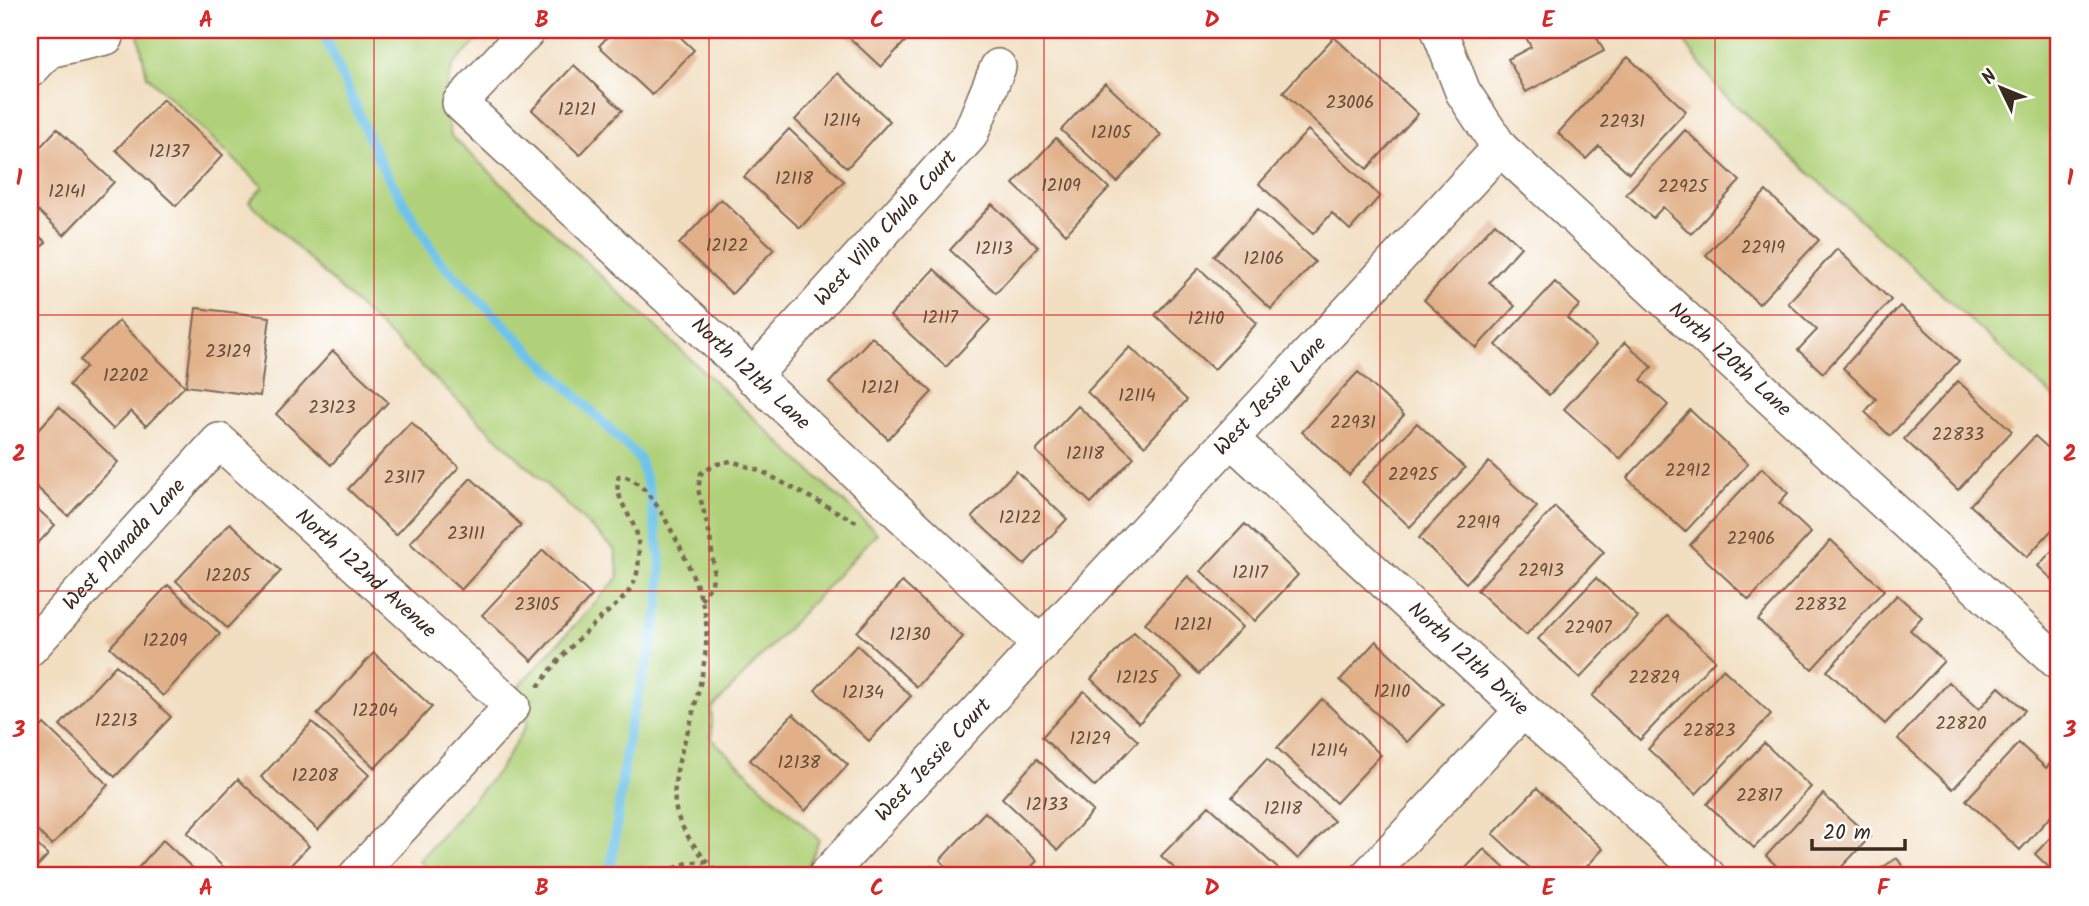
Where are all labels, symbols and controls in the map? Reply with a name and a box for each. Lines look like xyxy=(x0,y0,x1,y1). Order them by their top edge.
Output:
text: A xyxy=(199,3,213,39)
text: B xyxy=(535,3,549,39)
text: C xyxy=(870,3,884,39)
text: D xyxy=(1204,3,1220,39)
text: E xyxy=(1542,3,1556,39)
text: F xyxy=(1877,3,1891,39)
north arrow xyxy=(1966,52,2036,122)
text: N xyxy=(1975,63,2005,92)
house number: 23006 xyxy=(1326,89,1374,118)
house number: 12121 xyxy=(558,96,596,125)
house number: 12114 xyxy=(823,107,861,136)
house number: 22931 xyxy=(1599,108,1645,137)
house number: 12105 xyxy=(1091,119,1133,148)
house number: 12137 xyxy=(149,138,190,167)
street label: West Villa Chula Court xyxy=(806,142,966,314)
text: 1 xyxy=(16,161,23,197)
text: 1 xyxy=(2067,161,2074,197)
house number: 12118 xyxy=(775,165,813,194)
house number: 12109 xyxy=(1041,172,1081,201)
house number: 22925 xyxy=(1658,173,1709,202)
house number: 12141 xyxy=(48,178,86,207)
house number: 12122 xyxy=(706,232,748,261)
house number: 22919 xyxy=(1741,234,1785,263)
house number: 12113 xyxy=(975,235,1013,264)
house number: 12106 xyxy=(1244,245,1284,274)
street label: North 120th Lane xyxy=(1661,294,1799,426)
house number: 12117 xyxy=(922,304,959,333)
house number: 12110 xyxy=(1188,305,1224,334)
street label: North 121th Lane xyxy=(683,309,818,439)
street label: West Jessie Lane xyxy=(1206,328,1335,464)
house number: 23129 xyxy=(205,338,251,367)
house number: 12202 xyxy=(103,362,149,391)
house number: 12121 xyxy=(861,374,899,403)
house number: 12114 xyxy=(1118,382,1156,411)
house number: 23123 xyxy=(308,394,356,423)
house number: 22931 xyxy=(1330,409,1376,438)
house number: 22833 xyxy=(1932,421,1984,450)
text: 2 xyxy=(12,437,26,473)
text: 2 xyxy=(2063,437,2077,473)
house number: 12118 xyxy=(1066,440,1104,469)
house number: 22912 xyxy=(1665,457,1711,486)
house number: 22925 xyxy=(1388,461,1439,490)
house number: 23117 xyxy=(384,464,425,493)
street label: West Planada Lane xyxy=(55,470,194,618)
street label: North 122nd Avenue xyxy=(287,500,444,647)
house number: 12122 xyxy=(999,504,1041,533)
house number: 22919 xyxy=(1456,509,1500,538)
house number: 23111 xyxy=(447,520,485,549)
house number: 22906 xyxy=(1727,525,1775,554)
house number: 22913 xyxy=(1518,557,1564,586)
house number: 12117 xyxy=(1232,559,1269,588)
house number: 12205 xyxy=(205,562,252,591)
house number: 23105 xyxy=(514,591,561,620)
house number: 22832 xyxy=(1795,591,1847,620)
street label: North 121th Drive xyxy=(1400,594,1537,724)
house number: 12121 xyxy=(1174,611,1212,640)
house number: 22907 xyxy=(1565,614,1612,643)
house number: 12130 xyxy=(889,621,931,650)
house number: 12209 xyxy=(143,627,187,656)
house number: 12125 xyxy=(1116,664,1159,693)
house number: 22829 xyxy=(1629,664,1680,693)
house number: 12110 xyxy=(1374,678,1410,707)
house number: 12134 xyxy=(842,679,884,708)
street label: West Jessie Court xyxy=(867,690,1000,830)
house number: 12204 xyxy=(352,697,398,726)
house number: 12213 xyxy=(95,707,137,736)
house number: 22820 xyxy=(1935,710,1987,739)
text: 3 xyxy=(12,713,26,749)
text: 3 xyxy=(2063,713,2077,749)
house number: 22823 xyxy=(1683,717,1735,746)
house number: 12129 xyxy=(1069,725,1111,754)
house number: 12114 xyxy=(1310,737,1348,766)
house number: 12138 xyxy=(778,749,821,778)
house number: 12208 xyxy=(292,762,338,791)
house number: 22817 xyxy=(1736,782,1783,811)
house number: 12133 xyxy=(1026,791,1068,820)
house number: 12118 xyxy=(1264,795,1302,824)
scale bar xyxy=(1812,808,1905,852)
text: 20 m xyxy=(1823,817,1871,850)
text: A xyxy=(199,871,213,906)
text: B xyxy=(535,871,549,906)
text: C xyxy=(870,871,884,906)
text: D xyxy=(1204,871,1220,906)
text: E xyxy=(1542,871,1556,906)
text: F xyxy=(1877,871,1891,906)

